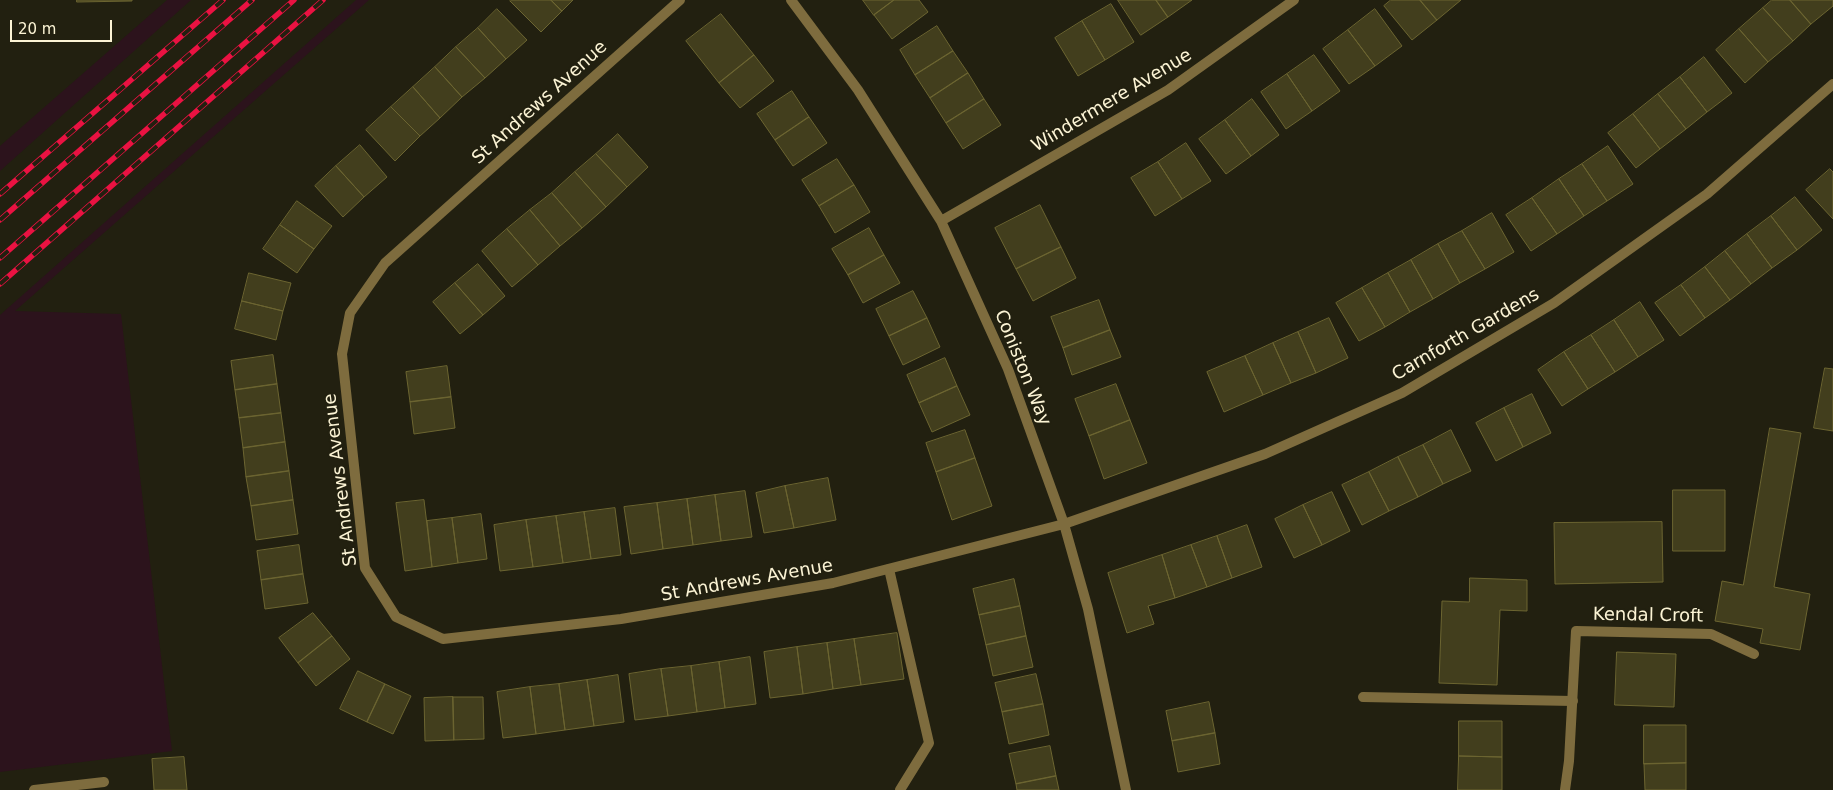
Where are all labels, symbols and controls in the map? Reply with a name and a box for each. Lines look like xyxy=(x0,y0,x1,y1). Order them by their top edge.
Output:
scale bar xyxy=(12,10,115,42)
text: 20 m xyxy=(18,20,56,38)
street label: St Andrews Avenue xyxy=(468,37,612,169)
street label: Windermere Avenue xyxy=(1028,45,1196,157)
street label: Carnforth Gardens xyxy=(1389,284,1543,386)
street label: Coniston Way xyxy=(989,307,1055,429)
street label: St Andrews Avenue xyxy=(320,392,362,568)
street label: St Andrews Avenue xyxy=(659,555,835,607)
street label: Kendal Croft xyxy=(1593,604,1703,628)

